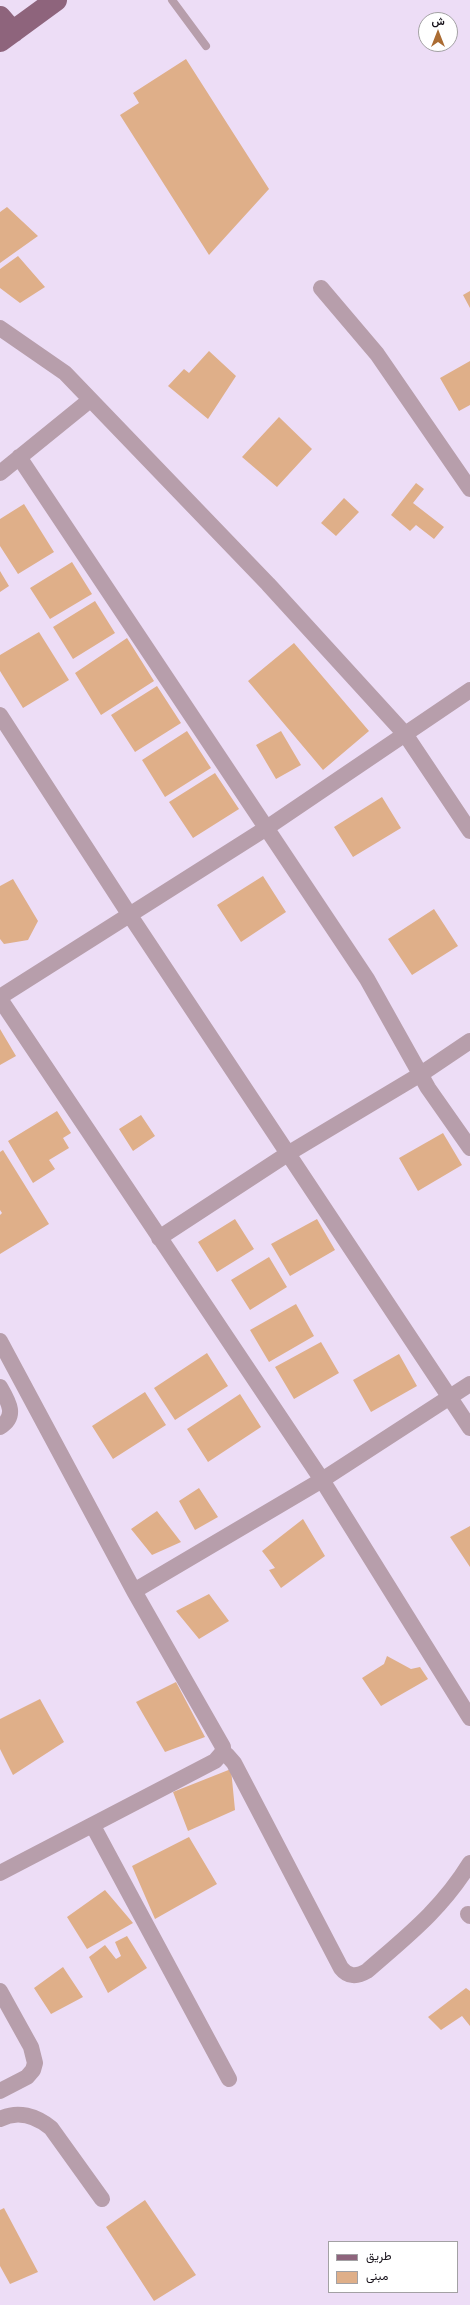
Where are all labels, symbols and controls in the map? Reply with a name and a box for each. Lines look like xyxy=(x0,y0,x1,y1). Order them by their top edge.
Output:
north arrow xyxy=(418,12,458,52)
text: ش xyxy=(431,14,445,27)
legend xyxy=(328,2241,458,2293)
text: طريق xyxy=(366,2248,391,2263)
text: مبنى xyxy=(366,2268,388,2283)

